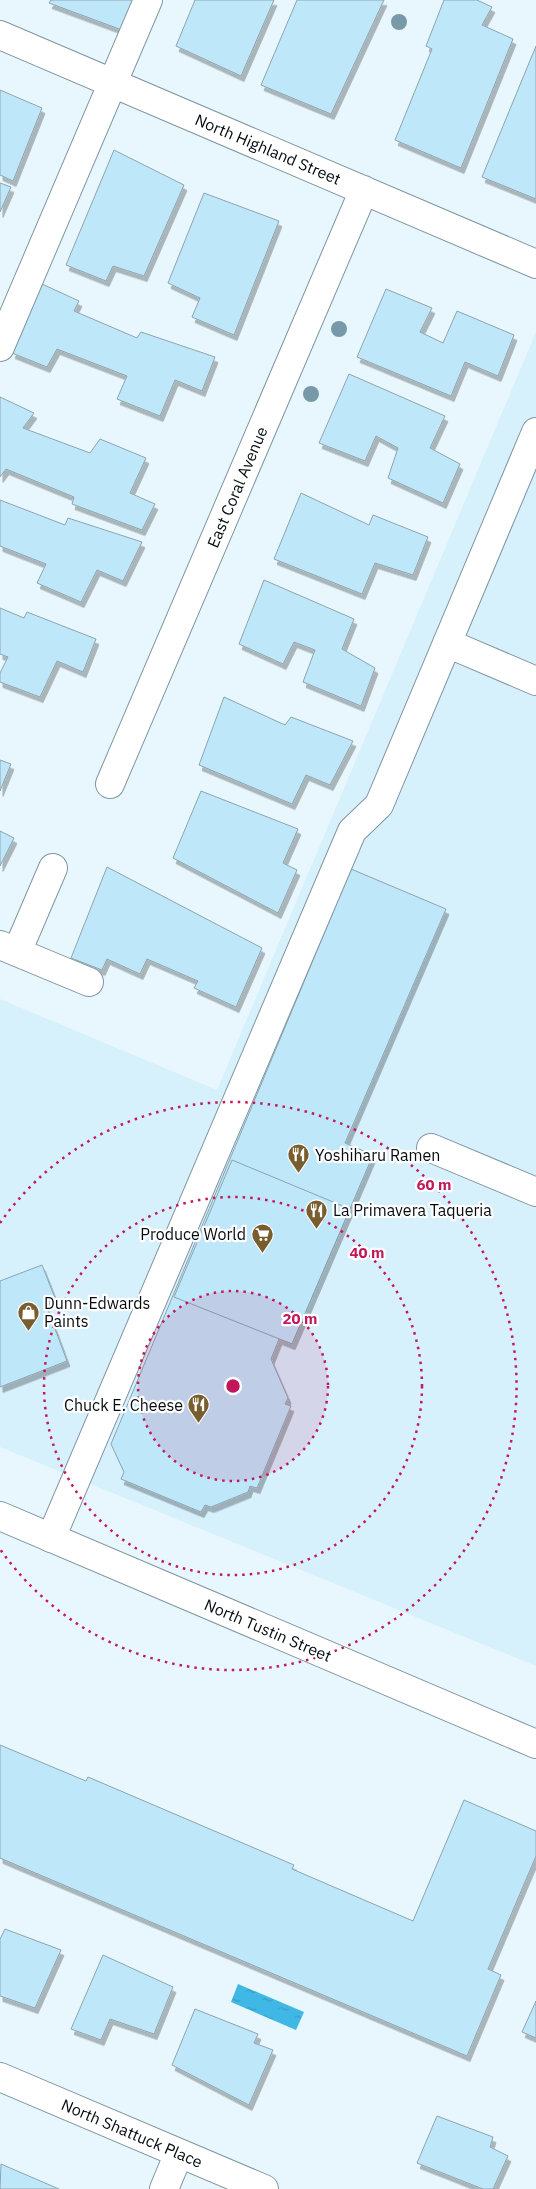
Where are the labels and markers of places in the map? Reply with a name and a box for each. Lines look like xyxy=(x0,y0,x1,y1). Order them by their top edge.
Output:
restaurant icon: Yoshiharu Ramen xyxy=(287,1143,311,1174)
place label: Yoshiharu Ramen xyxy=(315,1145,440,1165)
restaurant icon: La Primavera Taqueria xyxy=(305,1198,329,1229)
place label: La Primavera Taqueria xyxy=(333,1200,492,1220)
supermarket icon: Produce World xyxy=(250,1222,274,1253)
place label: Produce World xyxy=(140,1224,246,1244)
place label: Dunn-Edwards Paints xyxy=(44,1293,150,1331)
shop icon: Dunn-Edwards Paints xyxy=(16,1300,40,1331)
centre of rings xyxy=(224,1377,242,1395)
restaurant icon: Chuck E. Cheese xyxy=(187,1393,211,1424)
place label: Chuck E. Cheese xyxy=(64,1395,183,1415)

